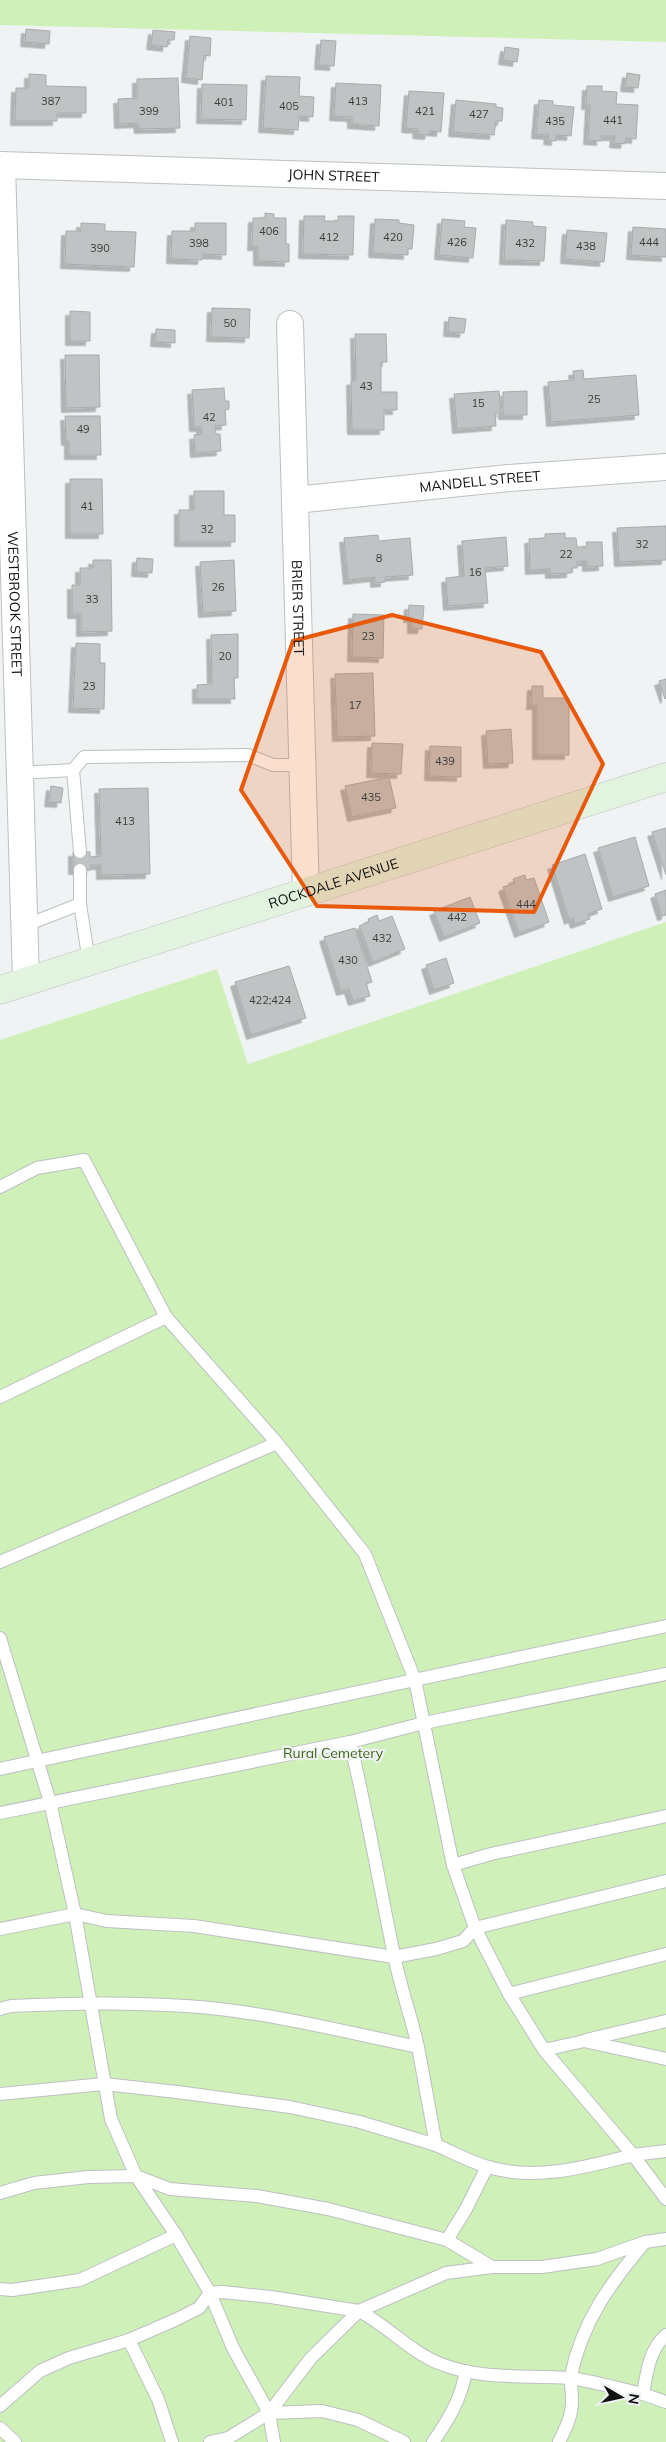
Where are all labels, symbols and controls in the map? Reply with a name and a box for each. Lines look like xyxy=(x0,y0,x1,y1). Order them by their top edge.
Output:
house number: 387 xyxy=(41,94,61,108)
house number: 413 xyxy=(348,94,368,108)
house number: 401 xyxy=(214,95,234,109)
house number: 405 xyxy=(279,99,299,113)
house number: 399 xyxy=(139,104,159,118)
house number: 421 xyxy=(415,104,435,118)
house number: 427 xyxy=(469,107,489,121)
house number: 441 xyxy=(603,113,623,127)
house number: 435 xyxy=(545,114,565,128)
street label: JOHN STREET xyxy=(288,165,380,186)
house number: 406 xyxy=(259,224,279,238)
house number: 412 xyxy=(319,230,339,244)
house number: 420 xyxy=(383,230,403,244)
house number: 426 xyxy=(447,235,467,249)
house number: 444 xyxy=(639,235,659,249)
house number: 398 xyxy=(189,236,209,250)
house number: 432 xyxy=(515,236,535,250)
house number: 438 xyxy=(576,239,596,253)
house number: 390 xyxy=(90,241,110,255)
house number: 50 xyxy=(223,316,237,330)
house number: 43 xyxy=(359,379,373,393)
house number: 25 xyxy=(587,392,601,406)
house number: 15 xyxy=(471,396,485,410)
house number: 42 xyxy=(202,410,216,424)
house number: 49 xyxy=(76,422,90,436)
street label: MANDELL STREET xyxy=(418,467,542,496)
house number: 41 xyxy=(80,499,94,513)
house number: 32 xyxy=(200,522,214,536)
street label: WESTBROOK STREET xyxy=(4,531,26,677)
house number: 32 xyxy=(635,537,649,551)
house number: 22 xyxy=(559,547,573,561)
house number: 8 xyxy=(376,551,383,565)
street label: BRIER STREET xyxy=(288,560,308,657)
house number: 16 xyxy=(468,565,482,579)
house number: 26 xyxy=(211,580,225,594)
house number: 33 xyxy=(85,592,99,606)
house number: 23 xyxy=(361,629,375,643)
house number: 20 xyxy=(218,649,232,663)
house number: 23 xyxy=(82,679,96,693)
house number: 17 xyxy=(348,698,362,712)
house number: 439 xyxy=(435,754,455,768)
house number: 435 xyxy=(361,790,381,804)
house number: 413 xyxy=(115,814,135,828)
street label: ROCKDALE AVENUE xyxy=(266,854,401,913)
house number: 444 xyxy=(516,897,536,911)
house number: 442 xyxy=(447,910,467,924)
house number: 432 xyxy=(372,931,392,945)
house number: 430 xyxy=(338,953,358,967)
house number: 422;424 xyxy=(249,993,291,1007)
park label: Rural Cemetery xyxy=(283,1744,384,1762)
north arrow xyxy=(596,2372,646,2422)
text: N xyxy=(624,2392,644,2406)

